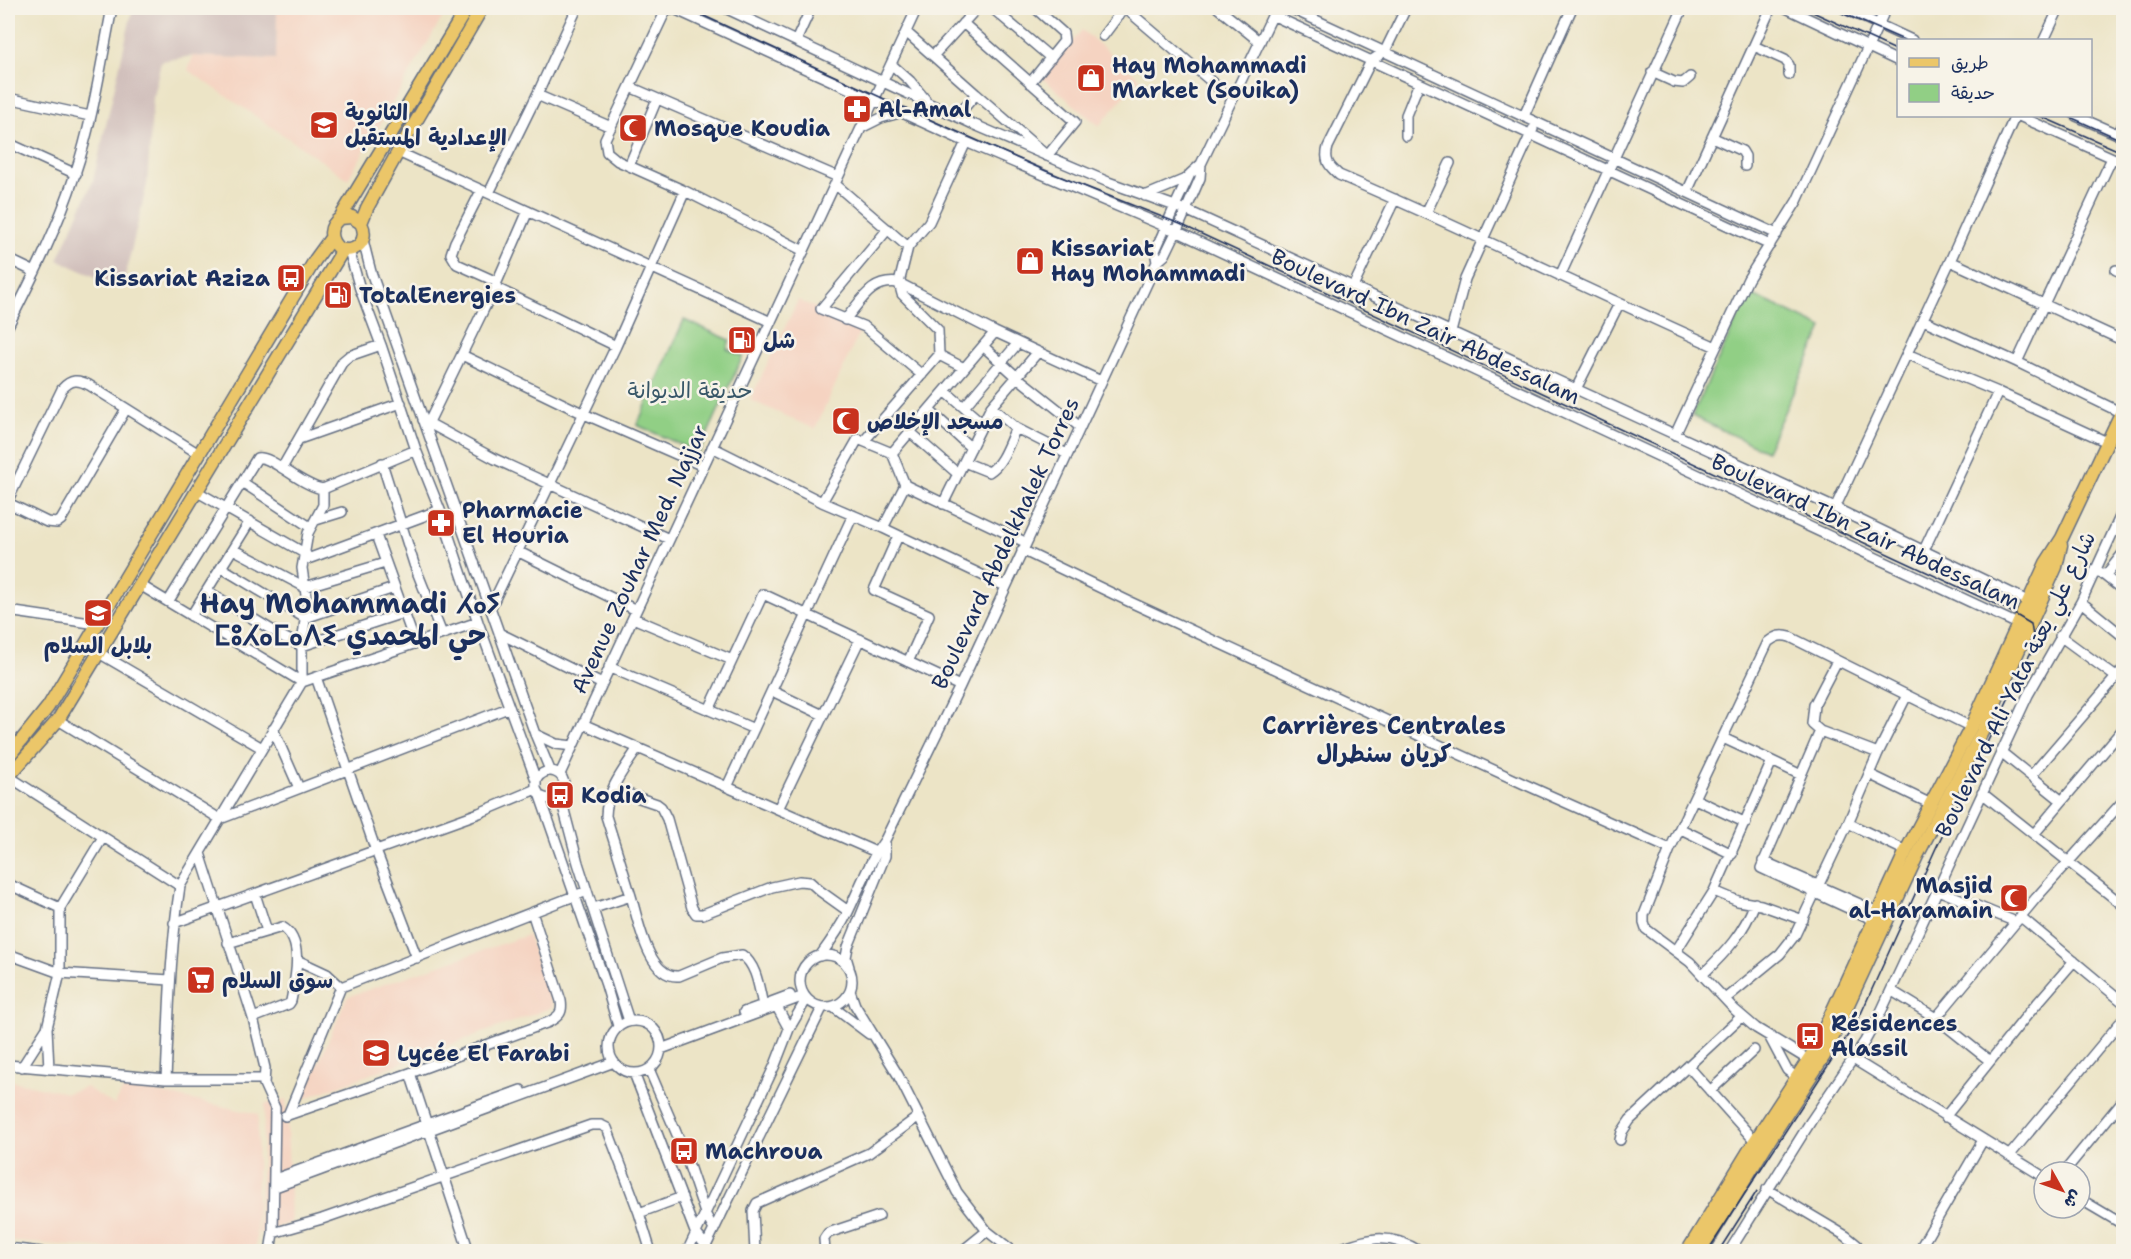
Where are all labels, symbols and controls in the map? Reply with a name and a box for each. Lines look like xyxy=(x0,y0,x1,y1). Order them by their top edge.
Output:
legend xyxy=(1897,39,2092,117)
place label: Hay Mohammadi Market (Souika) xyxy=(1112,51,1307,105)
text: طريق xyxy=(1951,51,1989,75)
shop icon: Hay Mohammadi Market (Souika) xyxy=(1075,62,1107,94)
text: حديقة xyxy=(1951,81,1995,105)
pharmacy icon: Al-Amal xyxy=(841,93,873,125)
place label: Al-Amal xyxy=(878,95,972,124)
place label: الثانوية الإعدادية المستقبل xyxy=(345,98,507,152)
school or university icon: الثانوية الإعدادية المستقبل xyxy=(308,109,340,141)
mosque icon: Mosque Koudia xyxy=(617,112,649,144)
place label: Mosque Koudia xyxy=(654,114,830,143)
place label: Kissariat Hay Mohammadi xyxy=(1051,234,1246,288)
street label: Boulevard Ibn Zair Abdessalam xyxy=(1266,242,1585,411)
shop icon: Kissariat Hay Mohammadi xyxy=(1014,245,1046,277)
bus stop icon: Kissariat Aziza xyxy=(275,262,307,294)
place label: Kissariat Aziza xyxy=(94,264,270,293)
fuel station icon: TotalEnergies xyxy=(322,279,354,311)
place label: TotalEnergies xyxy=(359,281,516,310)
fuel station icon: شل xyxy=(726,324,758,356)
place label: شل xyxy=(763,326,795,355)
park label: حديقة الديوانة xyxy=(627,376,753,405)
street label: Boulevard Abdelkhalek Torres xyxy=(925,393,1086,694)
mosque icon: مسجد الإخلاص xyxy=(830,405,862,437)
place label: مسجد الإخلاص xyxy=(867,407,1004,436)
street label: Avenue Zouhar Med. Najjar xyxy=(564,420,715,699)
street label: Boulevard Ibn Zair Abdessalam xyxy=(1706,447,2025,616)
place label: Pharmacie El Houria xyxy=(462,496,583,550)
pharmacy icon: Pharmacie El Houria xyxy=(425,507,457,539)
street label: Boulevard Ali Yata شارع علي يعتة xyxy=(1929,526,2107,844)
district label: Hay Mohammadi ⵃⴰⵢ ⵎⵓⵃⴰⵎⴰⴷⵉ حي المحمدي xyxy=(200,584,500,661)
school or university icon: بلابل السلام xyxy=(82,597,114,629)
place label: بلابل السلام xyxy=(44,631,152,662)
district label: Carrières Centrales كريان سنطرال xyxy=(1262,710,1506,770)
bus stop icon: Kodia xyxy=(544,779,576,811)
place label: Kodia xyxy=(581,781,647,810)
place label: Masjid al-Haramain xyxy=(1849,871,1993,925)
mosque icon: Masjid al-Haramain xyxy=(1998,882,2030,914)
supermarket icon: سوق السلام xyxy=(185,964,217,996)
place label: سوق السلام xyxy=(222,966,333,997)
place label: Résidences Alassil xyxy=(1831,1009,1957,1063)
bus stop icon: Résidences Alassil xyxy=(1794,1020,1826,1052)
school or university icon: Lycée El Farabi xyxy=(360,1037,392,1069)
place label: Lycée El Farabi xyxy=(397,1039,570,1068)
bus stop icon: Machroua xyxy=(668,1135,700,1167)
place label: Machroua xyxy=(705,1137,823,1166)
north arrow xyxy=(2032,1160,2092,1220)
text: ش xyxy=(2059,1186,2087,1213)

